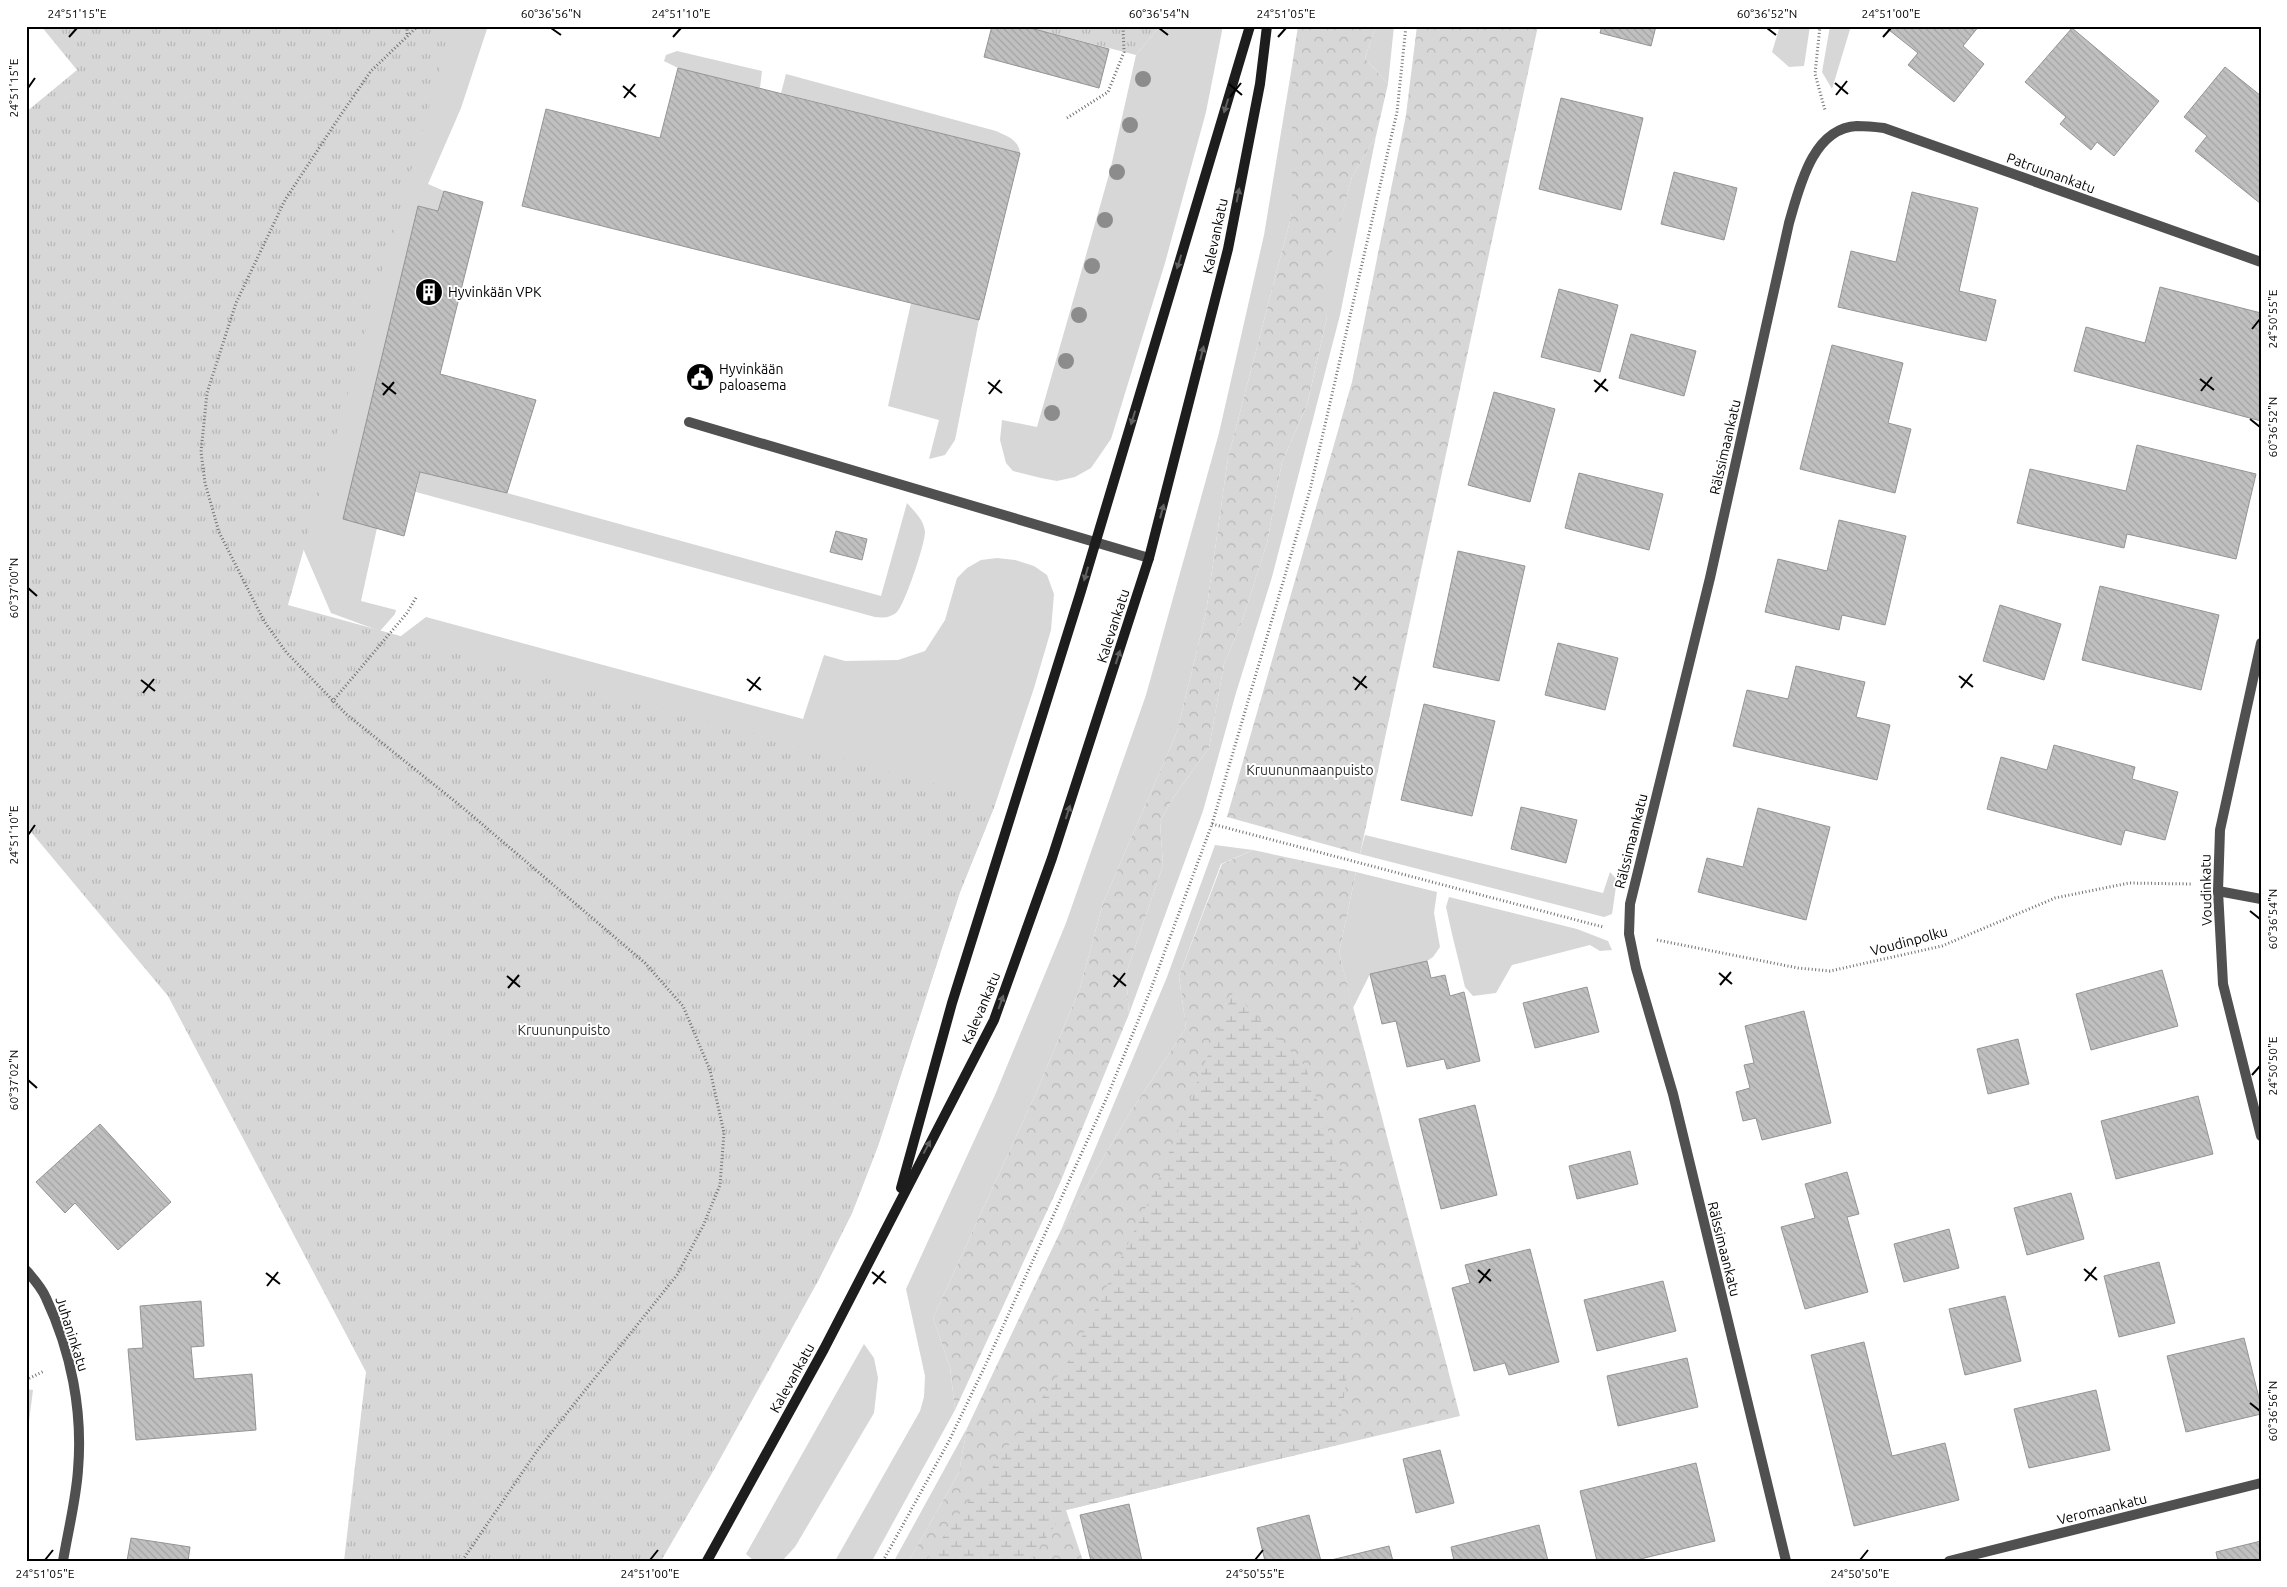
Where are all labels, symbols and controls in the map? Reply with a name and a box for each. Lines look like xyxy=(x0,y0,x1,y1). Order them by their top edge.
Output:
text: 24°51'15"E xyxy=(48,7,107,20)
text: 60°36'56"N xyxy=(521,7,581,20)
text: 24°51'10"E xyxy=(652,7,711,20)
text: 60°36'54"N xyxy=(1129,7,1189,20)
text: 24°51'05"E xyxy=(1257,7,1316,20)
text: 60°36'52"N xyxy=(1737,7,1797,20)
text: 24°51'00"E xyxy=(1862,7,1921,20)
text: 24°51'15"E xyxy=(7,58,20,117)
one-way arrow xyxy=(1221,99,1229,114)
street label: Patruunankatu xyxy=(2004,150,2098,196)
one-way arrow xyxy=(1235,186,1243,202)
street label: Kalevankatu xyxy=(1199,197,1231,275)
one-way arrow xyxy=(1175,255,1183,270)
building icon: Hyvinkään VPK xyxy=(414,277,444,307)
place label: Hyvinkään VPK xyxy=(448,284,542,300)
text: 24°50'55"E xyxy=(2266,289,2279,348)
one-way arrow xyxy=(1198,346,1206,361)
place label: Hyvinkään paloasema xyxy=(719,361,787,393)
public building icon: Hyvinkään paloasema xyxy=(685,362,715,392)
text: 60°36'52"N xyxy=(2266,397,2279,457)
street label: Rälssimaankatu xyxy=(1706,398,1744,496)
one-way arrow xyxy=(1128,410,1136,425)
one-way arrow xyxy=(1158,503,1166,518)
text: 60°37'00"N xyxy=(7,558,20,618)
one-way arrow xyxy=(1082,566,1090,581)
street label: Kalevankatu xyxy=(1094,587,1132,665)
one-way arrow xyxy=(1114,650,1122,665)
park label: Kruununmaanpuisto xyxy=(1246,762,1374,778)
street label: Rälssimaankatu xyxy=(1611,792,1651,890)
one-way arrow xyxy=(1064,804,1072,819)
text: 24°51'10"E xyxy=(7,805,20,864)
street label: Voudinkatu xyxy=(2197,854,2215,926)
text: 60°36'54"N xyxy=(2266,889,2279,949)
street label: Voudinpolku xyxy=(1869,923,1949,959)
street label: Kalevankatu xyxy=(959,969,1003,1047)
one-way arrow xyxy=(998,995,1005,1010)
park label: Kruununpuisto xyxy=(517,1022,611,1038)
text: 24°50'50"E xyxy=(2266,1036,2279,1095)
text: 60°37'02"N xyxy=(7,1050,20,1110)
one-way arrow xyxy=(923,1140,931,1155)
street label: Rälssimaankatu xyxy=(1704,1200,1744,1298)
street label: Juhaninkatu xyxy=(52,1295,92,1373)
street label: Kalevankatu xyxy=(766,1341,818,1415)
text: 60°36'56"N xyxy=(2266,1381,2279,1441)
street label: Veromaankatu xyxy=(2056,1490,2148,1528)
text: 24°51'05"E xyxy=(16,1567,75,1580)
text: 24°51'00"E xyxy=(621,1567,680,1580)
text: 24°50'55"E xyxy=(1226,1567,1285,1580)
text: 24°50'50"E xyxy=(1831,1567,1890,1580)

